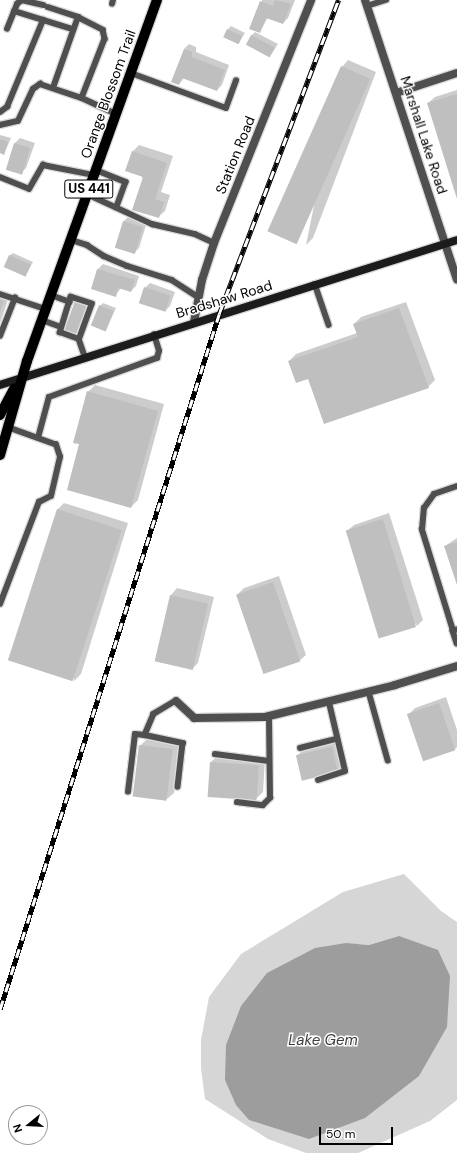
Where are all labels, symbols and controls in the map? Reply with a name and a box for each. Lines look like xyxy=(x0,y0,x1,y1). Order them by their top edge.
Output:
street label: Orange Blossom Trail xyxy=(77,27,139,161)
street label: Marshall Lake Road xyxy=(397,74,451,196)
street label: Station Road xyxy=(212,114,258,196)
road number: US 441 xyxy=(64,178,114,200)
street label: Bradshaw Road xyxy=(174,276,274,322)
water label: Lake Gem xyxy=(288,1032,358,1050)
north arrow xyxy=(8,1105,48,1145)
scale bar xyxy=(321,1119,395,1145)
text: N xyxy=(10,1122,25,1134)
text: 50 m xyxy=(326,1126,355,1142)

